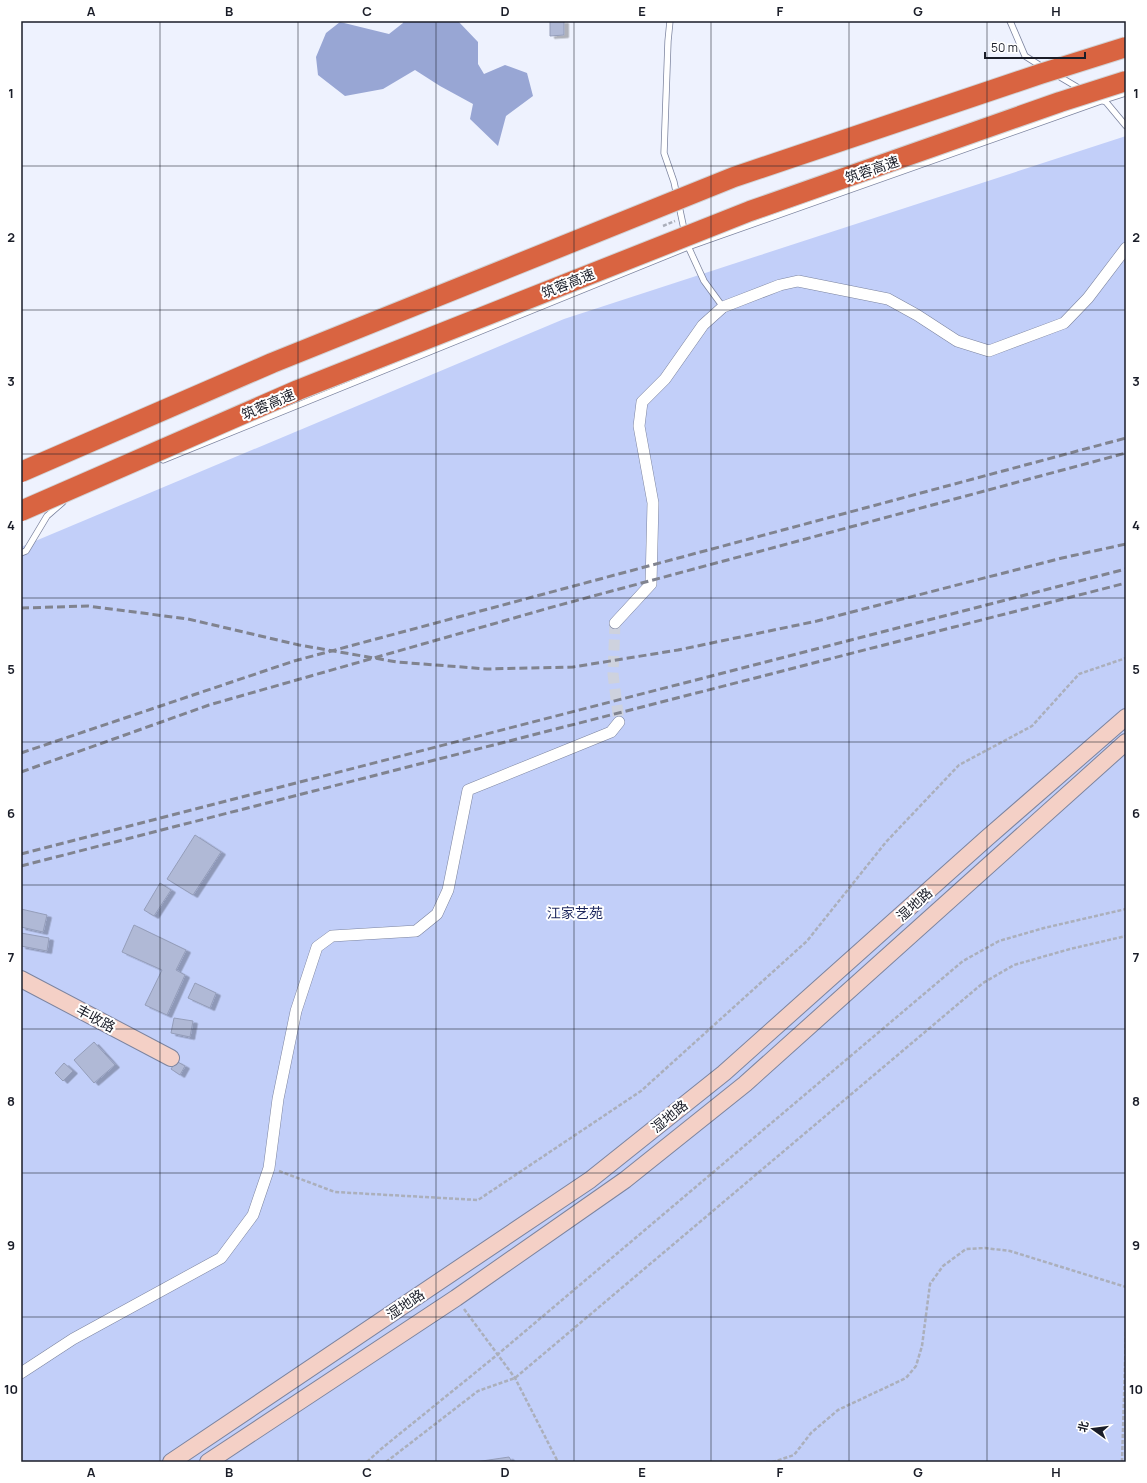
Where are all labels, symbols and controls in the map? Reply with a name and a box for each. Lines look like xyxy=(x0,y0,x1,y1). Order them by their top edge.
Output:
text: A xyxy=(87,2,96,20)
text: B xyxy=(225,2,233,20)
text: C xyxy=(362,2,372,20)
text: D xyxy=(500,2,510,20)
text: E xyxy=(638,2,646,20)
text: F xyxy=(777,2,784,20)
text: G xyxy=(913,2,923,20)
text: H xyxy=(1051,2,1061,20)
scale bar xyxy=(985,34,1085,60)
text: 50 m xyxy=(991,39,1018,56)
text: 1 xyxy=(8,84,14,102)
text: 1 xyxy=(1133,84,1139,102)
street label: 筑蓉高速 xyxy=(842,151,902,187)
text: 2 xyxy=(7,228,15,246)
text: 2 xyxy=(1132,228,1140,246)
street label: 筑蓉高速 xyxy=(538,264,598,302)
text: 3 xyxy=(7,372,15,390)
text: 3 xyxy=(1132,372,1140,390)
street label: 筑蓉高速 xyxy=(239,384,297,424)
text: 4 xyxy=(7,516,15,534)
text: 4 xyxy=(1132,516,1140,534)
text: 5 xyxy=(7,660,15,678)
text: 5 xyxy=(1132,660,1140,678)
text: 6 xyxy=(7,804,15,822)
text: 6 xyxy=(1132,804,1140,822)
street label: 湿地路 xyxy=(892,883,936,925)
park label: 江家艺苑 xyxy=(547,903,603,922)
text: 7 xyxy=(8,948,15,966)
text: 7 xyxy=(1133,948,1140,966)
street label: 丰收路 xyxy=(73,1000,119,1036)
text: 8 xyxy=(7,1092,15,1110)
text: 8 xyxy=(1132,1092,1140,1110)
street label: 湿地路 xyxy=(647,1095,691,1137)
text: 9 xyxy=(7,1236,15,1254)
text: 9 xyxy=(1132,1236,1140,1254)
street label: 湿地路 xyxy=(382,1284,428,1324)
text: 10 xyxy=(4,1380,18,1398)
text: 10 xyxy=(1129,1380,1143,1398)
north arrow xyxy=(1073,1409,1113,1449)
text: 北 xyxy=(1074,1419,1091,1434)
text: A xyxy=(87,1463,96,1481)
text: B xyxy=(225,1463,233,1481)
text: C xyxy=(362,1463,372,1481)
text: D xyxy=(500,1463,510,1481)
text: E xyxy=(638,1463,646,1481)
text: F xyxy=(777,1463,784,1481)
text: G xyxy=(913,1463,923,1481)
text: H xyxy=(1051,1463,1061,1481)

